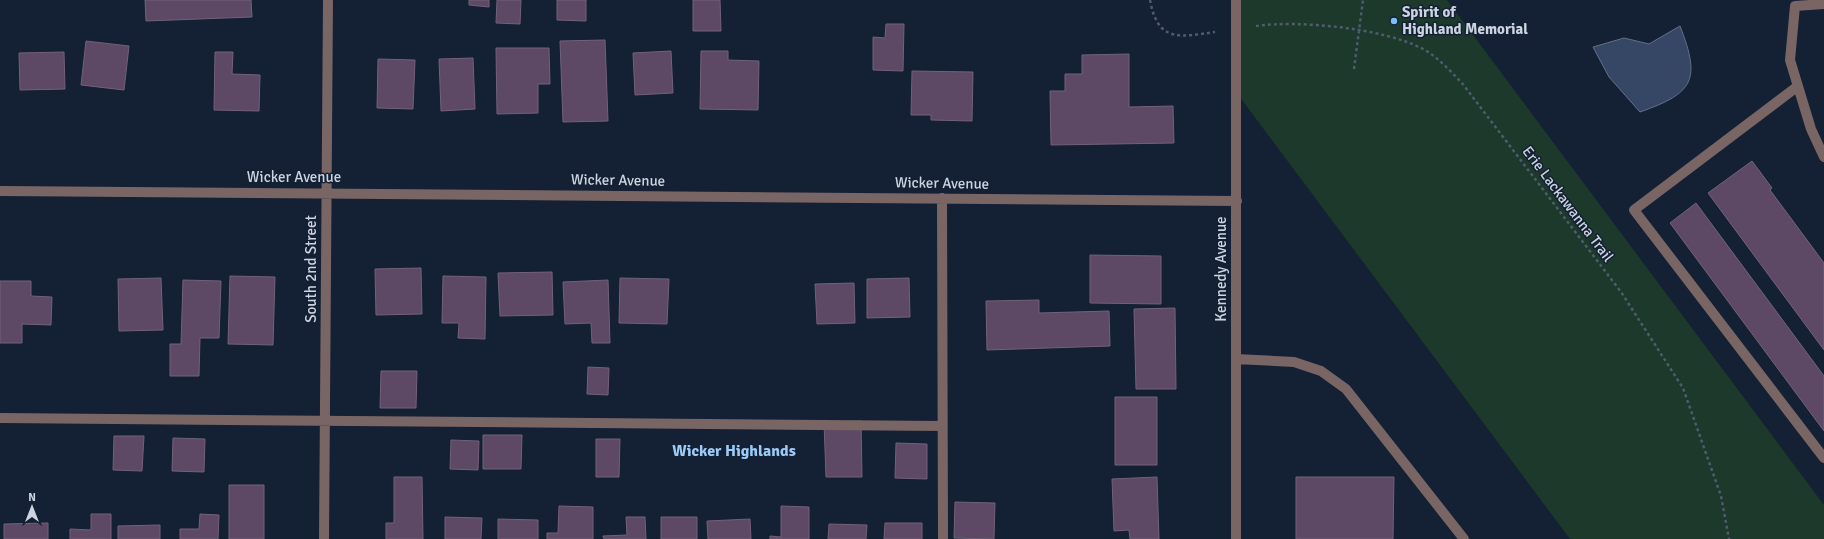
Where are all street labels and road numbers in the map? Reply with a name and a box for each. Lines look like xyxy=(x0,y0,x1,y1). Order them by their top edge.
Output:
street label: Erie Lackawanna Trail xyxy=(1519,143,1617,265)
street label: Wicker Avenue xyxy=(247,168,341,186)
street label: Wicker Avenue xyxy=(571,170,665,190)
street label: Wicker Avenue xyxy=(895,173,989,193)
street label: South 2nd Street xyxy=(302,215,320,323)
street label: Kennedy Avenue xyxy=(1212,216,1230,322)

